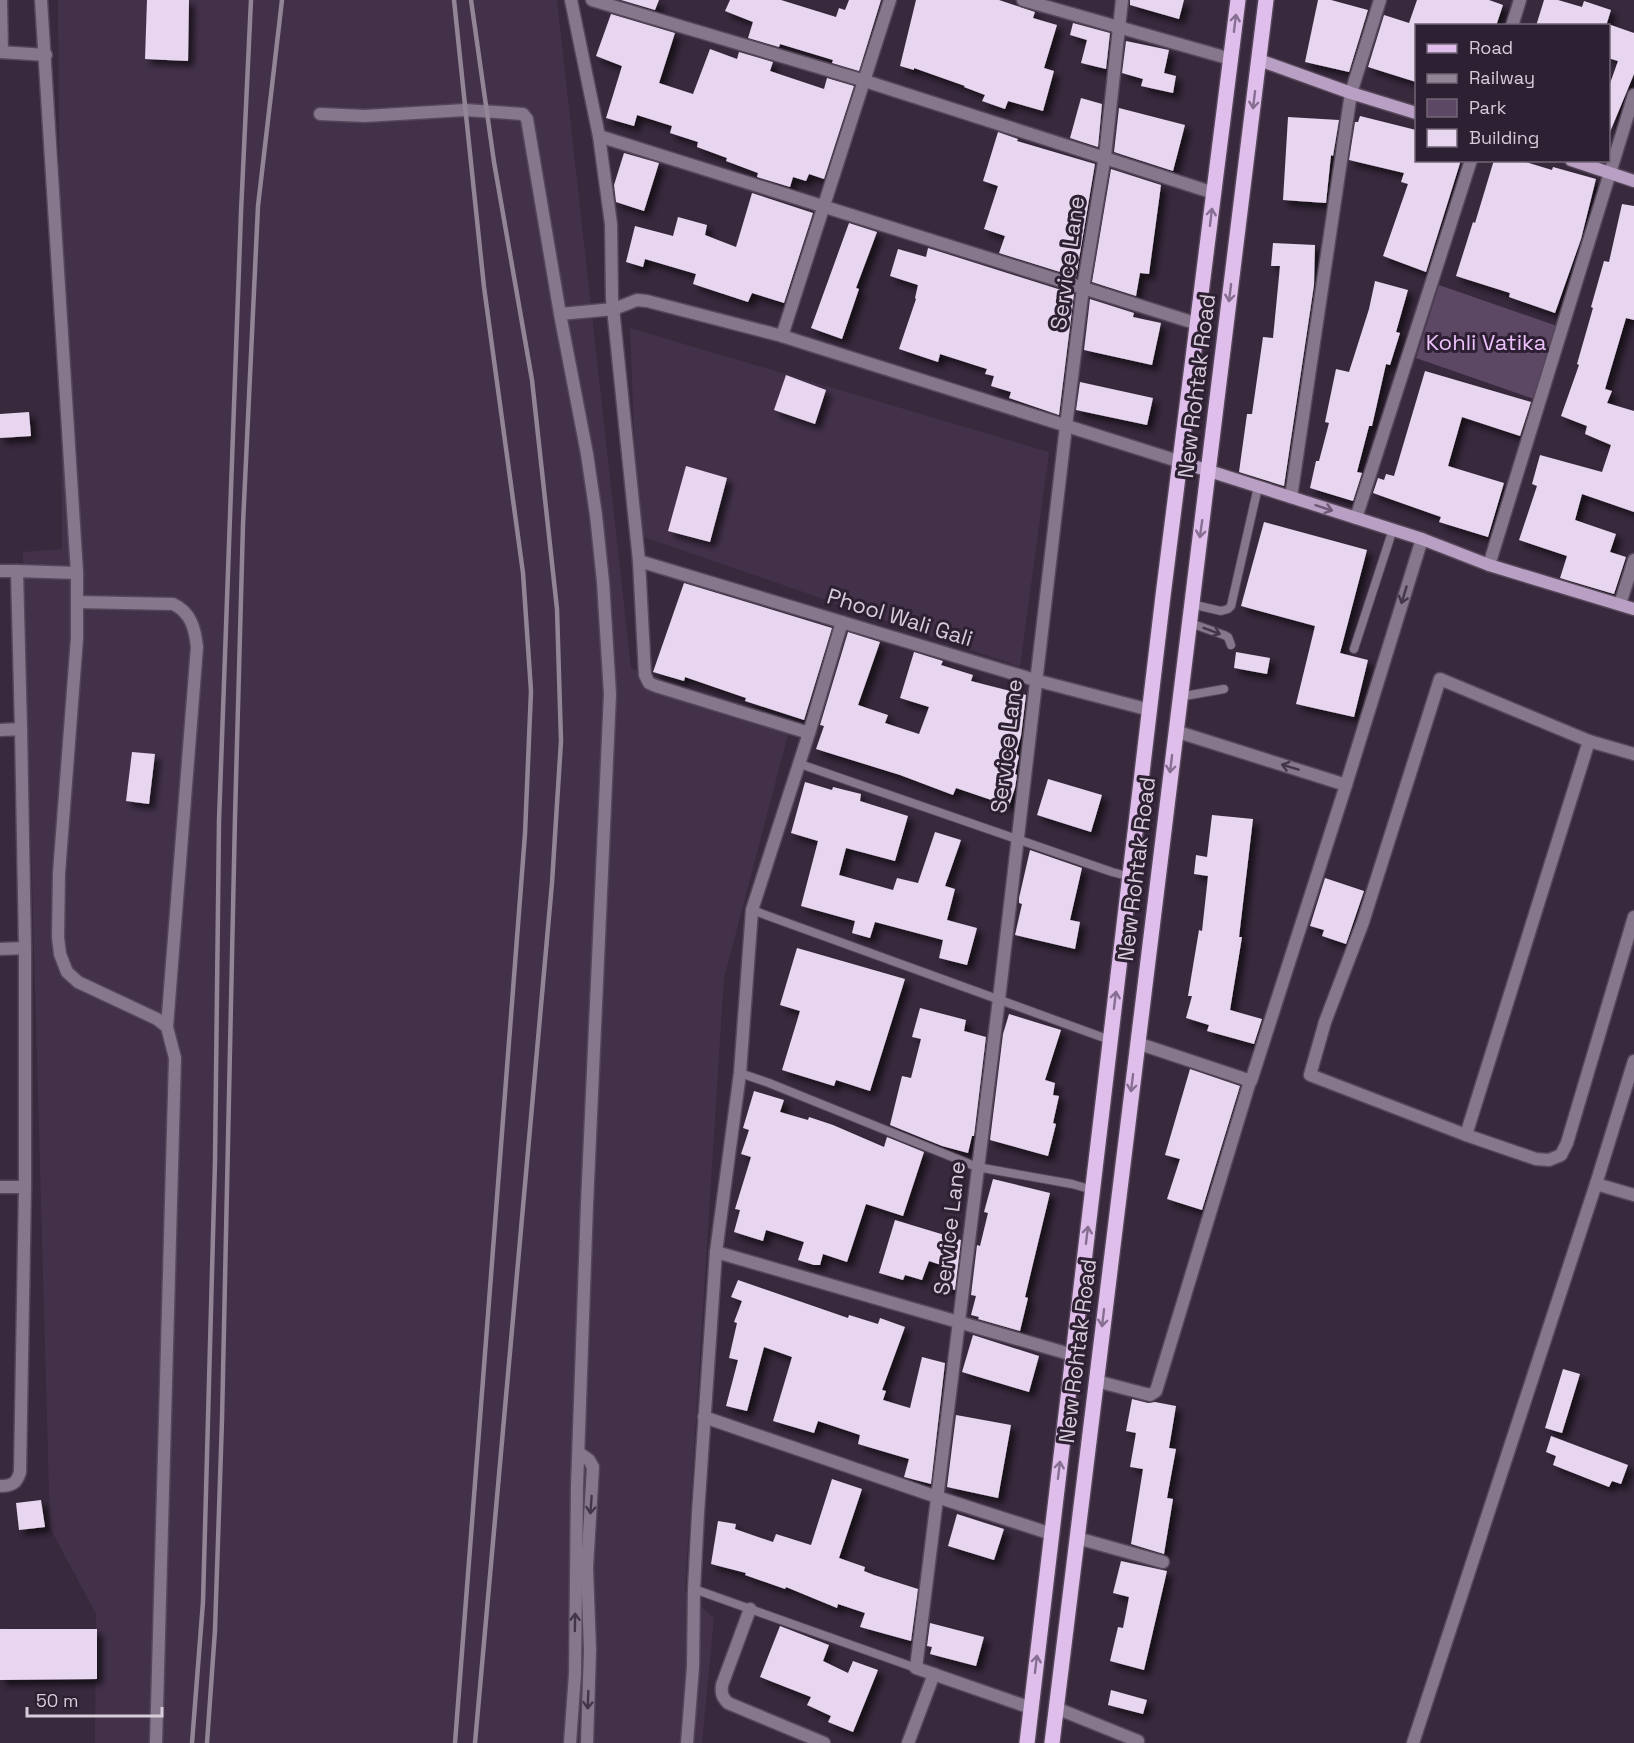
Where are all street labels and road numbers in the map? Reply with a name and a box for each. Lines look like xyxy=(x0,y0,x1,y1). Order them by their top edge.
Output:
street label: Service Lane xyxy=(1044,194,1090,332)
street label: New Rohtak Road xyxy=(1171,292,1221,480)
street label: Phool Wali Gali xyxy=(824,582,976,652)
street label: Service Lane xyxy=(984,677,1028,815)
street label: New Rohtak Road xyxy=(1111,775,1161,963)
street label: Service Lane xyxy=(927,1159,971,1297)
street label: New Rohtak Road xyxy=(1052,1257,1102,1445)

